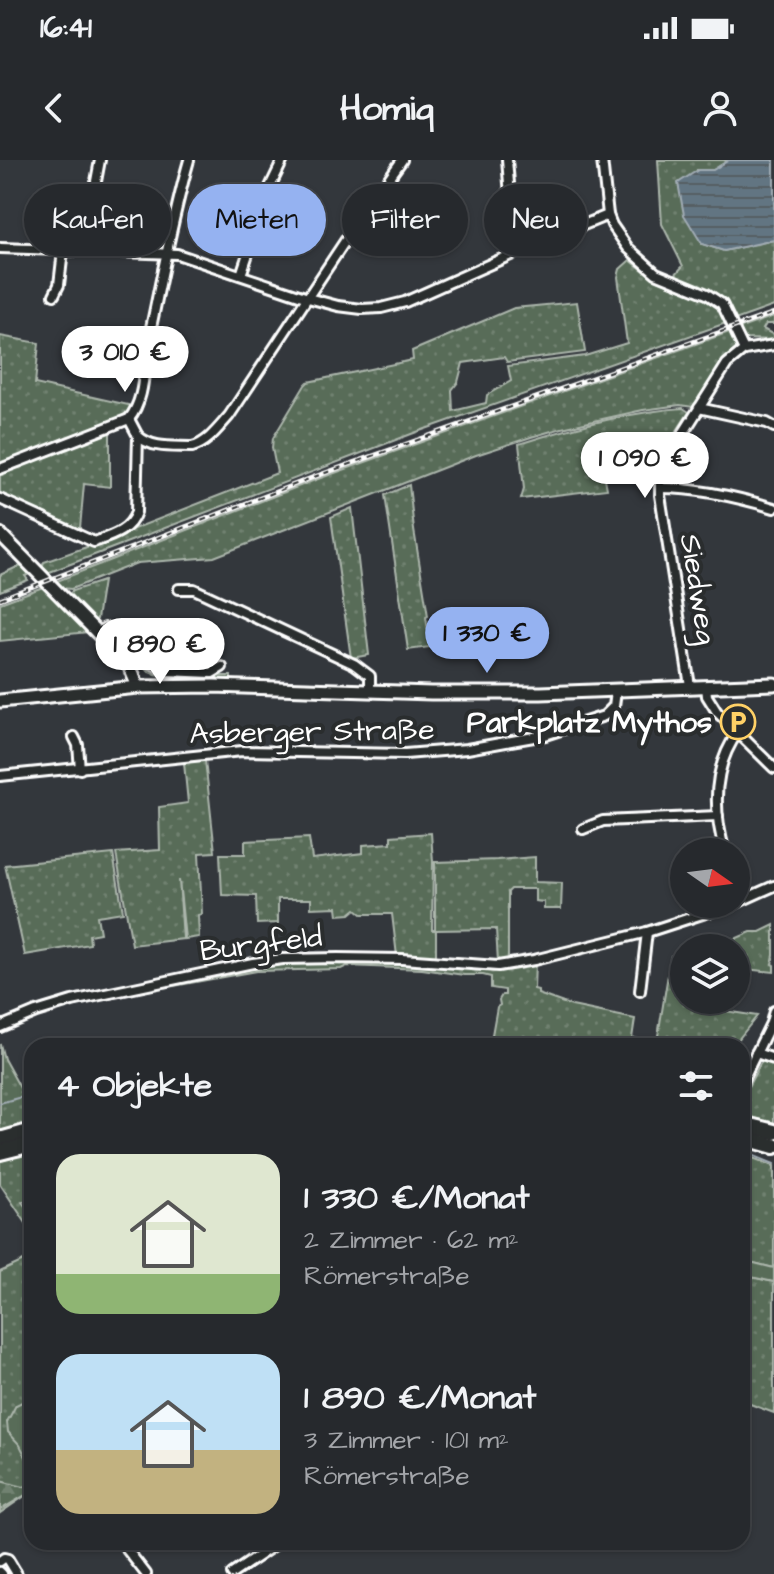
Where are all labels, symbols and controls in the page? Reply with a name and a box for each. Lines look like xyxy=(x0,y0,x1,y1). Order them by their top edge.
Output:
text: 16:41 xyxy=(40,7,92,49)
text: Homiq xyxy=(340,83,434,134)
icon: back xyxy=(32,86,76,130)
icon: person xyxy=(698,86,742,130)
chip: Kaufen xyxy=(24,184,171,256)
chip: Mieten xyxy=(187,184,326,256)
chip: Filter xyxy=(342,184,468,256)
chip: Neu xyxy=(484,184,587,256)
pin: 3 010 € xyxy=(51,326,199,394)
text: 3 010 € xyxy=(80,334,170,370)
pin: 1 090 € xyxy=(571,432,719,500)
text: 1 090 € xyxy=(599,440,691,476)
street label: Siedweg xyxy=(668,531,727,648)
pin: 1 330 € xyxy=(413,607,561,675)
text: 1 330 € xyxy=(443,615,531,651)
pin: 1 890 € xyxy=(86,618,234,686)
text: 1 890 € xyxy=(114,626,206,662)
place label: Parkplatz Mythos xyxy=(467,702,712,746)
parking icon: Parkplatz Mythos xyxy=(719,703,757,741)
street label: Asberger Straße xyxy=(189,709,435,756)
north arrow xyxy=(670,838,750,918)
map controls xyxy=(670,838,750,1014)
street label: Burgfeld xyxy=(198,916,325,973)
button: layers xyxy=(670,934,750,1014)
text: 4 Objekte xyxy=(56,1062,212,1110)
icon: filters xyxy=(674,1064,718,1108)
text: 1 330 €/Monat xyxy=(304,1174,529,1222)
icon: home xyxy=(120,1186,216,1282)
text: 2 Zimmer · 62 m² xyxy=(304,1222,519,1258)
text: Römerstraße xyxy=(304,1258,470,1294)
text: 1 890 €/Monat xyxy=(304,1374,536,1422)
icon: home xyxy=(120,1386,216,1482)
text: 3 Zimmer · 101 m² xyxy=(304,1422,509,1458)
text: Römerstraße xyxy=(304,1458,470,1494)

